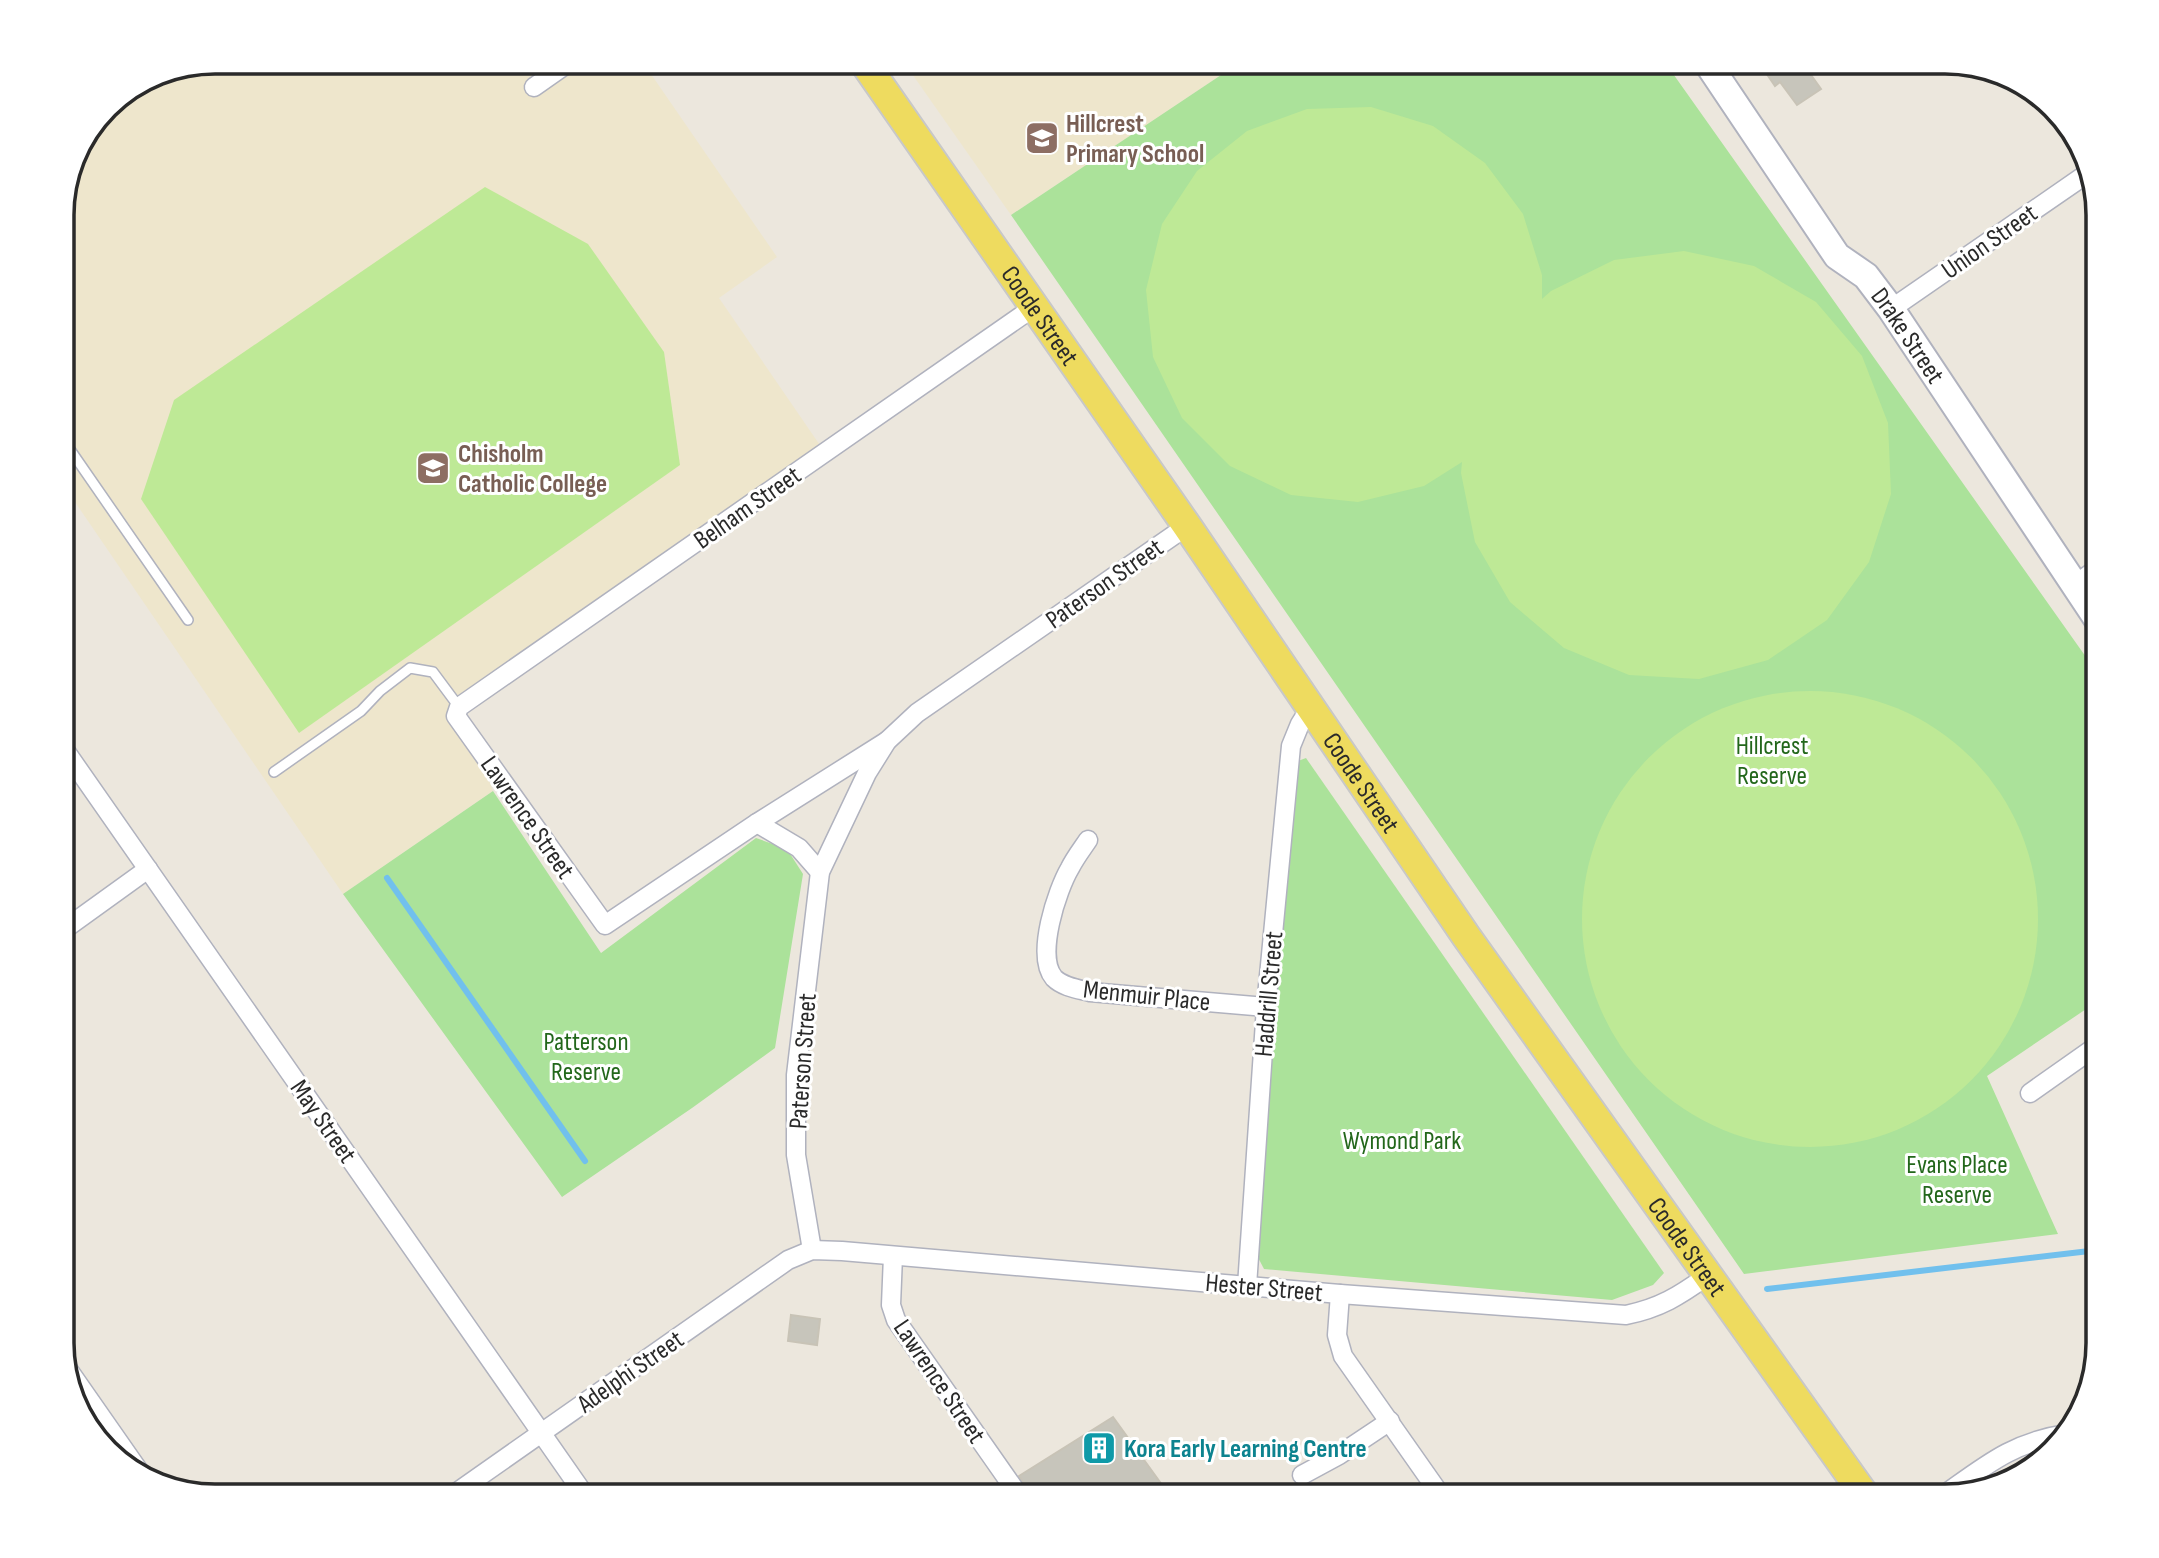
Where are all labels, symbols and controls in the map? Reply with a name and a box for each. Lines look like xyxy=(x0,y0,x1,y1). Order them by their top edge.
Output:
place label: Hillcrest Primary School xyxy=(1066,109,1204,170)
school or university icon: Hillcrest Primary School xyxy=(1023,119,1061,157)
street label: Union Street xyxy=(1936,198,2044,286)
street label: Coode Street xyxy=(994,260,1084,372)
street label: Drake Street xyxy=(1864,282,1950,390)
place label: Chisholm Catholic College xyxy=(458,439,607,500)
school or university icon: Chisholm Catholic College xyxy=(414,449,452,487)
street label: Belham Street xyxy=(688,460,807,556)
street label: Paterson Street xyxy=(1040,532,1170,636)
street label: Coode Street xyxy=(1315,727,1405,839)
park label: Hillcrest Reserve xyxy=(1736,731,1808,792)
street label: Lawrence Street xyxy=(473,751,580,885)
street label: Haddrill Street xyxy=(1249,930,1290,1058)
street label: Menmuir Place xyxy=(1082,974,1212,1019)
street label: Paterson Street xyxy=(783,992,824,1130)
park label: Patterson Reserve xyxy=(543,1027,629,1088)
street label: May Street xyxy=(283,1074,363,1169)
park label: Wymond Park xyxy=(1343,1126,1461,1157)
park label: Evans Place Reserve xyxy=(1906,1150,2008,1211)
street label: Coode Street xyxy=(1640,1192,1732,1303)
street label: Hester Street xyxy=(1204,1268,1324,1309)
street label: Lawrence Street xyxy=(886,1314,991,1450)
street label: Adelphi Street xyxy=(571,1324,690,1421)
building icon: Kora Early Learning Centre xyxy=(1080,1429,1118,1467)
place label: Kora Early Learning Centre xyxy=(1124,1434,1367,1465)

